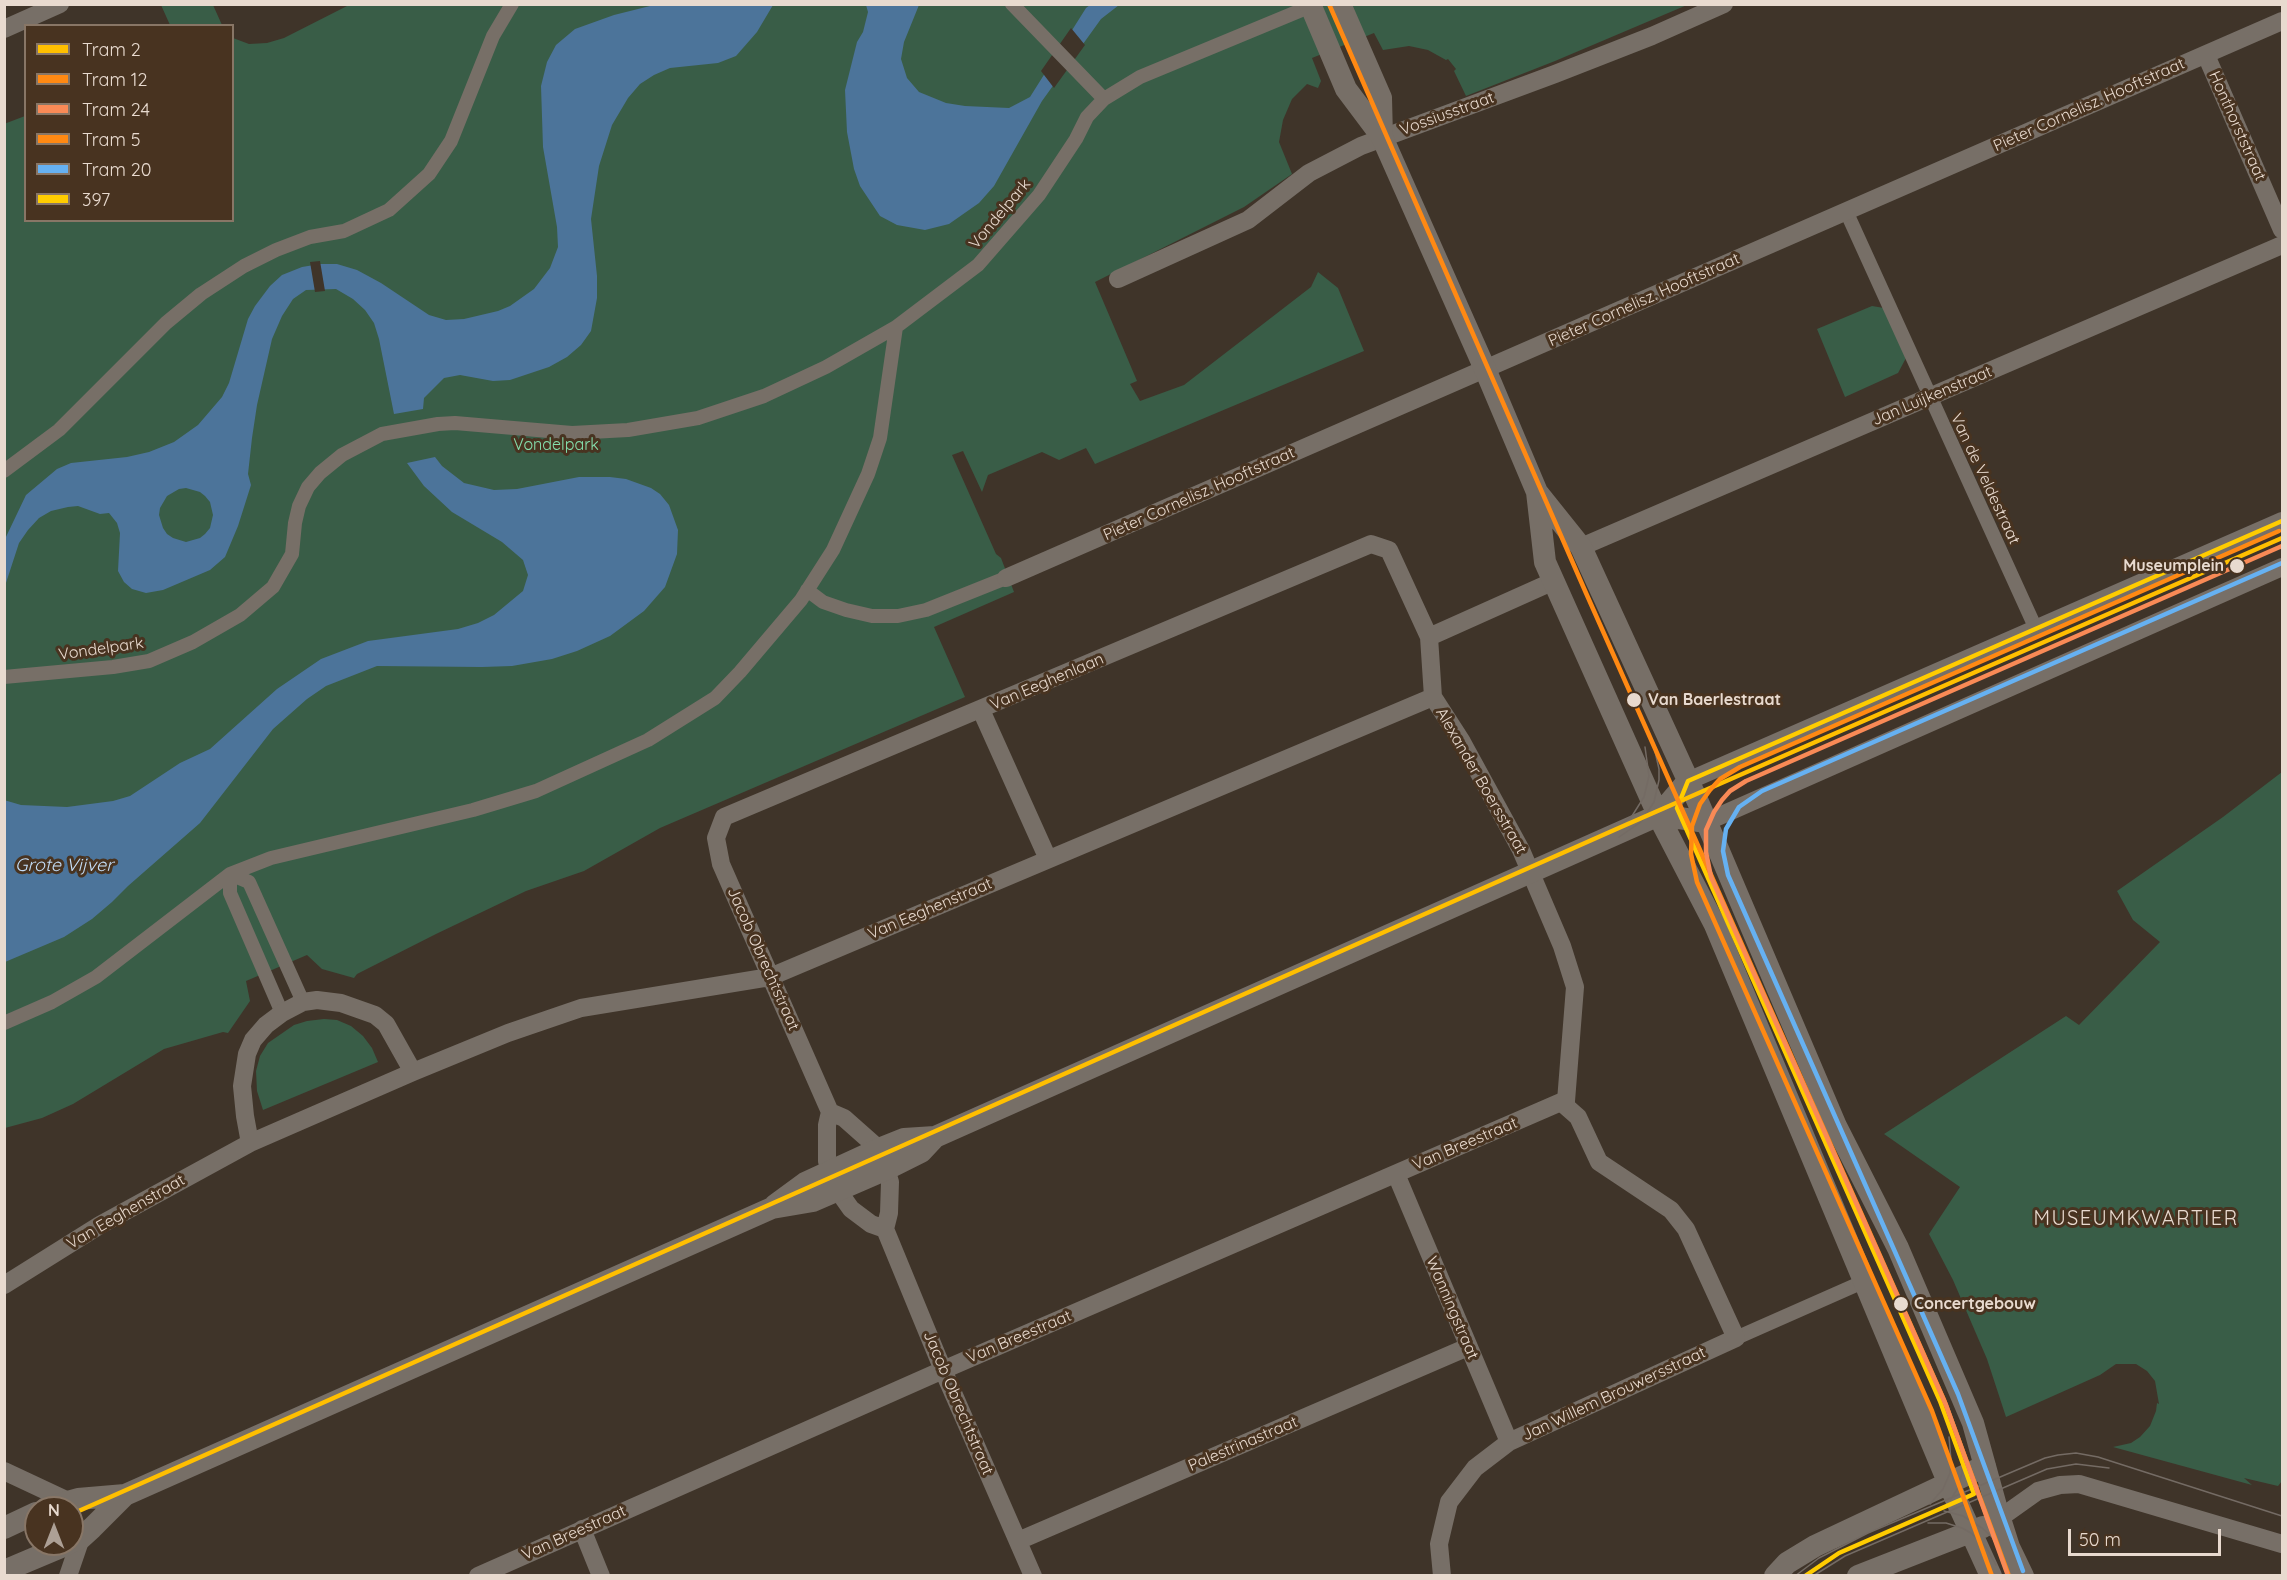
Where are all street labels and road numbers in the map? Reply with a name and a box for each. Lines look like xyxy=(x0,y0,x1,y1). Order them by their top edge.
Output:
street label: Pieter Cornelisz. Hooftstraat xyxy=(1990,54,2188,156)
street label: Honthorststraat xyxy=(2204,68,2270,184)
street label: Vossiusstraat xyxy=(1397,88,1497,140)
street label: Vondelpark xyxy=(965,175,1035,253)
street label: Pieter Cornelisz. Hooftstraat xyxy=(1545,249,1743,351)
street label: Jan Luijkenstraat xyxy=(1869,362,1995,430)
street label: Van de Veldestraat xyxy=(1946,410,2024,548)
street label: Pieter Cornelisz. Hooftstraat xyxy=(1100,443,1298,545)
street label: Vondelpark xyxy=(57,634,145,664)
street label: Van Eeghenlaan xyxy=(987,649,1107,715)
street label: Alexander Boersstraat xyxy=(1431,705,1531,857)
street label: Van Eeghenstraat xyxy=(865,874,995,944)
street label: Jacob Obrechtstraat xyxy=(723,884,803,1034)
street label: Van Breestraat xyxy=(1410,1113,1520,1175)
street label: Van Eeghenstraat xyxy=(64,1170,188,1254)
street label: Wanningstraat xyxy=(1422,1254,1482,1362)
street label: Van Breestraat xyxy=(964,1306,1074,1368)
street label: Jacob Obrechtstraat xyxy=(919,1328,997,1478)
street label: Jan Willem Brouwersstraat xyxy=(1519,1343,1709,1445)
street label: Palestrinastraat xyxy=(1185,1412,1301,1476)
street label: Van Breestraat xyxy=(519,1501,629,1565)

